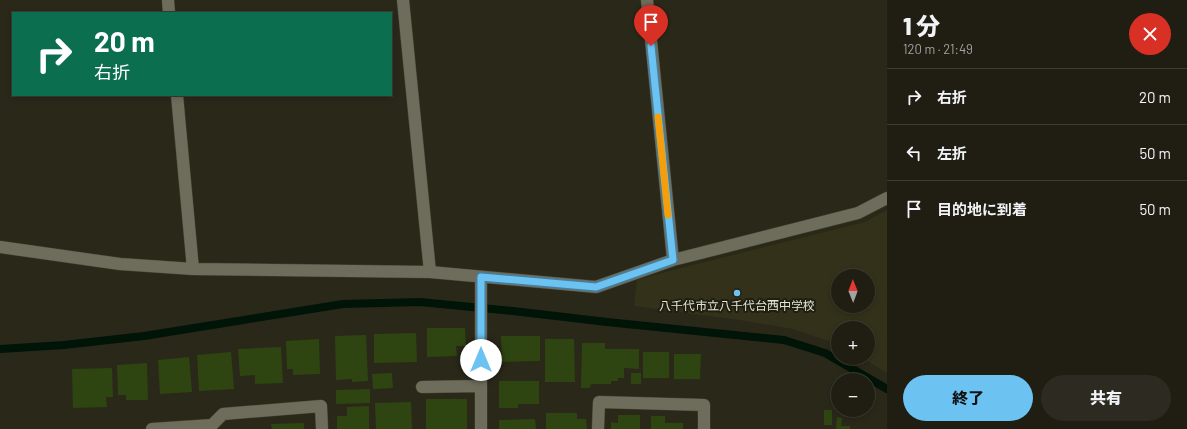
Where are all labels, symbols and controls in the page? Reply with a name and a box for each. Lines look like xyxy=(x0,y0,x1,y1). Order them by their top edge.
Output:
pin xyxy=(634,5,668,46)
icon: arrive xyxy=(640,11,662,33)
text: 1 分 xyxy=(903,11,940,40)
button: close xyxy=(1129,13,1171,55)
text: 20 m xyxy=(94,24,155,58)
icon: right xyxy=(28,28,80,80)
text: 120 m · 21:49 xyxy=(903,41,973,57)
text: 右折 xyxy=(94,61,130,83)
icon: right xyxy=(903,86,925,108)
text: 右折 xyxy=(937,88,967,106)
text: 20 m xyxy=(1139,88,1171,106)
icon: left xyxy=(903,142,925,164)
text: 左折 xyxy=(937,144,967,162)
text: 50 m xyxy=(1139,144,1171,162)
icon: arrive xyxy=(903,198,925,220)
text: 目的地に到着 xyxy=(937,200,1027,218)
text: 50 m xyxy=(1139,200,1171,218)
north arrow xyxy=(831,269,875,313)
map controls xyxy=(831,269,875,417)
marker: 八千代市立八千代台西中学校 xyxy=(732,288,742,298)
place label: 八千代市立八千代台西中学校 xyxy=(659,298,815,312)
button: + xyxy=(831,321,875,365)
position arrow xyxy=(460,339,502,381)
button: − xyxy=(831,373,875,417)
button: 終了 xyxy=(903,375,1033,421)
button: 共有 xyxy=(1041,375,1171,421)

